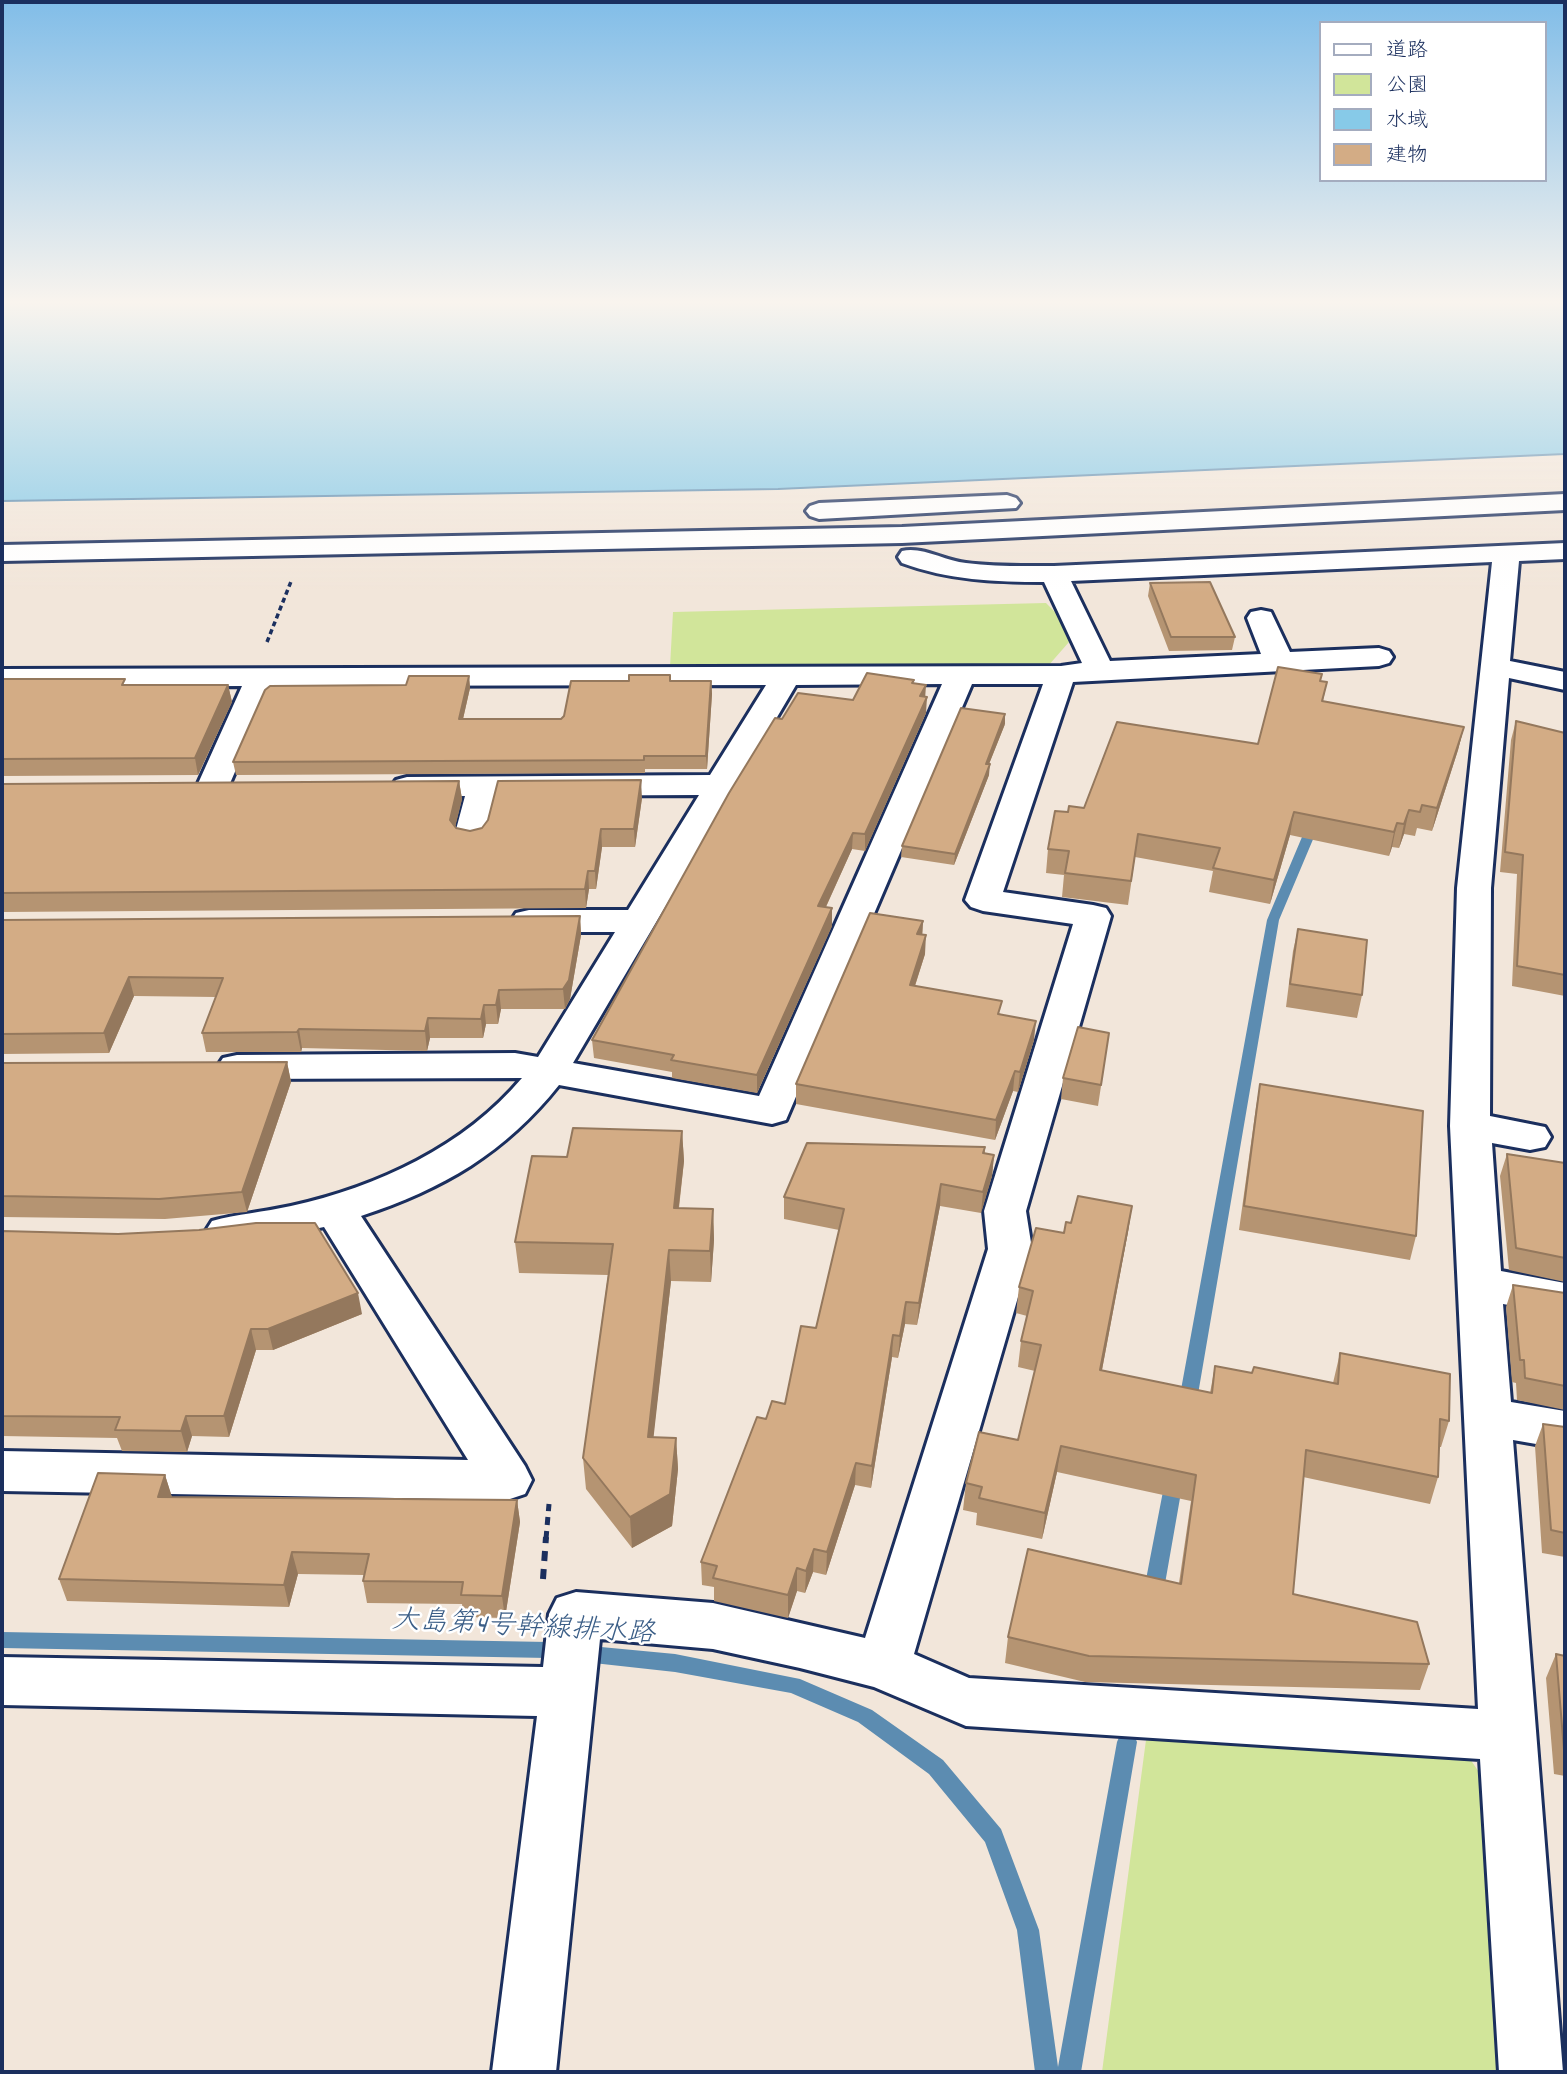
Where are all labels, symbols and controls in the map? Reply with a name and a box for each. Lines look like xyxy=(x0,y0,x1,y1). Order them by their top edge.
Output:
legend xyxy=(1318,21,1546,182)
text: 道路 xyxy=(1386,37,1428,67)
text: 公園 xyxy=(1386,72,1428,102)
text: 水域 xyxy=(1386,107,1428,137)
text: 建物 xyxy=(1386,142,1428,172)
water label: 大島第4号幹線排水路 xyxy=(390,1606,656,1654)

